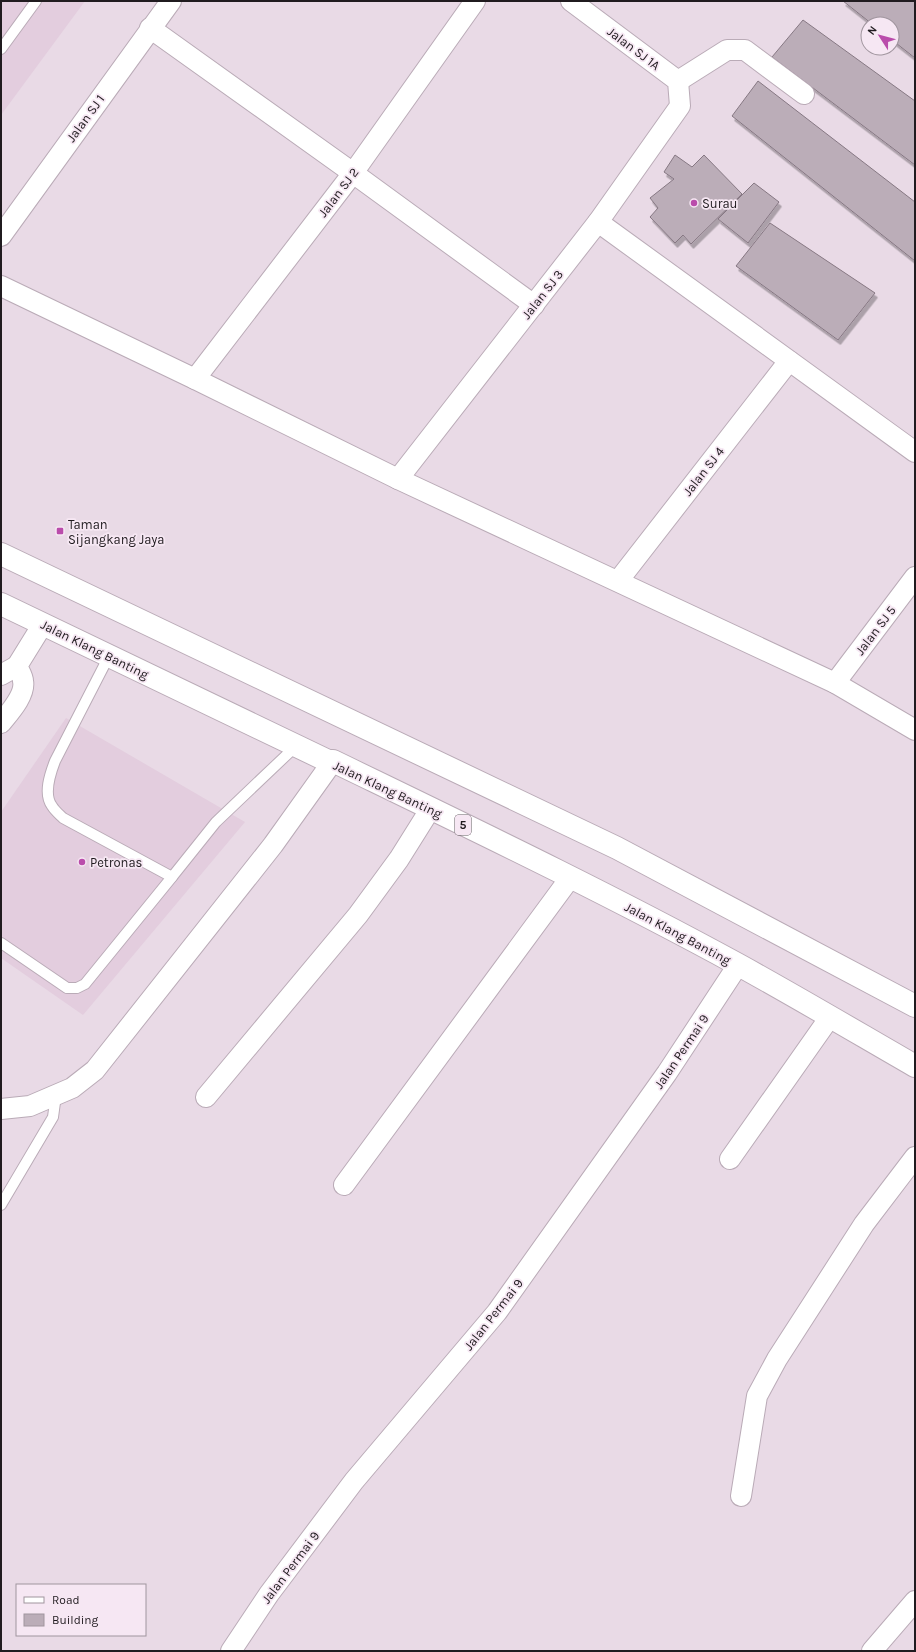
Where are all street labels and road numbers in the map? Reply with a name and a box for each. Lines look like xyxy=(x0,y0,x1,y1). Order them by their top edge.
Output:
street label: Jalan SJ 1A xyxy=(604,24,663,73)
street label: Jalan SJ 1 xyxy=(63,92,108,145)
street label: Jalan SJ 2 xyxy=(315,165,362,220)
street label: Jalan SJ 3 xyxy=(519,267,566,322)
street label: Jalan SJ 4 xyxy=(680,444,727,499)
street label: Jalan SJ 5 xyxy=(852,603,899,658)
street label: Jalan Klang Banting xyxy=(38,617,152,682)
street label: Jalan Klang Banting xyxy=(331,758,445,821)
road number: 5 xyxy=(455,815,471,835)
street label: Jalan Klang Banting xyxy=(622,899,734,968)
street label: Jalan Permai 9 xyxy=(651,1011,712,1091)
street label: Jalan Permai 9 xyxy=(461,1276,526,1353)
street label: Jalan Permai 9 xyxy=(258,1528,322,1606)

